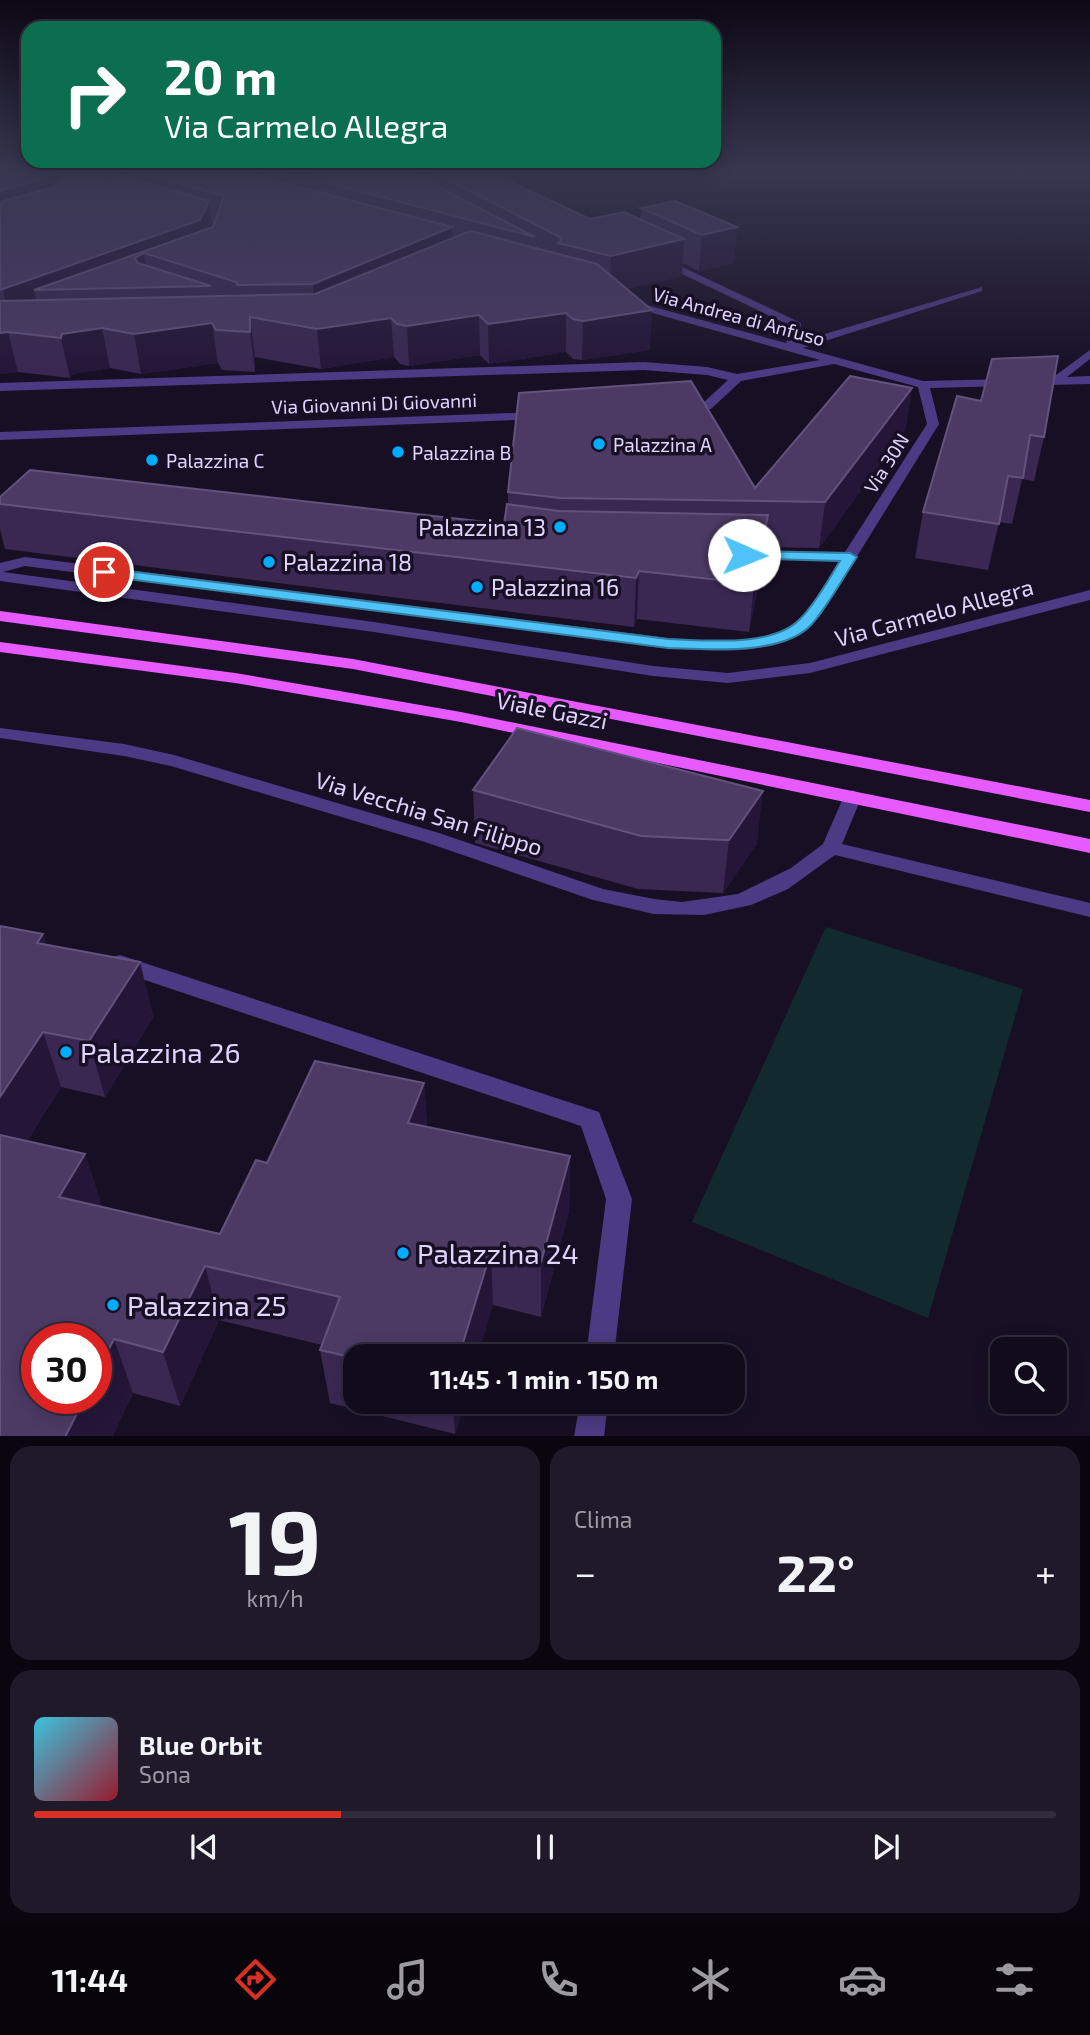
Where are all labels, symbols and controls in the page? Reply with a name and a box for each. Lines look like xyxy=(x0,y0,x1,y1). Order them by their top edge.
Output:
text: 20 m xyxy=(164,46,277,105)
icon: right xyxy=(49,49,140,140)
text: Via Carmelo Allegra xyxy=(164,106,448,144)
street label: Via Andrea di Anfuso xyxy=(650,282,828,350)
street label: Via Giovanni Di Giovanni xyxy=(271,388,477,418)
street label: Via 30N xyxy=(859,429,913,497)
place label: Palazzina A xyxy=(613,433,712,456)
marker: Palazzina A xyxy=(591,436,607,452)
place label: Palazzina B xyxy=(412,441,511,464)
marker: Palazzina B xyxy=(390,444,406,460)
place label: Palazzina C xyxy=(166,449,264,472)
marker: Palazzina C xyxy=(144,452,160,468)
place label: Palazzina 13 xyxy=(418,513,546,541)
position arrow xyxy=(707,518,781,592)
marker: Palazzina 13 xyxy=(552,519,568,535)
pin xyxy=(74,542,134,602)
place label: Palazzina 18 xyxy=(283,548,412,576)
icon: arrive xyxy=(85,553,123,591)
marker: Palazzina 18 xyxy=(261,554,277,570)
street label: Via Carmelo Allegra xyxy=(832,572,1036,652)
place label: Palazzina 16 xyxy=(491,573,619,601)
marker: Palazzina 16 xyxy=(469,579,485,595)
street label: Viale Gazzi xyxy=(494,685,610,735)
street label: Via Vecchia San Filippo xyxy=(312,765,546,861)
place label: Palazzina 26 xyxy=(80,1035,241,1069)
marker: Palazzina 26 xyxy=(58,1044,74,1060)
place label: Palazzina 24 xyxy=(417,1236,579,1270)
marker: Palazzina 24 xyxy=(395,1245,411,1261)
place label: Palazzina 25 xyxy=(127,1288,287,1322)
marker: Palazzina 25 xyxy=(105,1297,121,1313)
speed limit sign: 30 xyxy=(21,1323,112,1414)
map controls xyxy=(990,1337,1067,1414)
button: search xyxy=(990,1337,1067,1414)
text: 11:45 · 1 min · 150 m xyxy=(430,1363,658,1394)
text: 19 xyxy=(228,1484,322,1593)
text: Clima xyxy=(574,1505,632,1533)
text: 22° xyxy=(776,1540,855,1602)
text: − xyxy=(574,1549,596,1595)
text: + xyxy=(1035,1549,1056,1595)
text: km/h xyxy=(246,1584,304,1612)
text: Blue Orbit xyxy=(139,1729,262,1760)
text: Sona xyxy=(139,1760,191,1788)
icon: previous xyxy=(185,1828,223,1866)
icon: pause xyxy=(526,1828,564,1866)
icon: next xyxy=(867,1828,905,1866)
icon: directions xyxy=(231,1955,280,2004)
icon: music xyxy=(383,1955,432,2004)
icon: phone xyxy=(534,1955,583,2004)
icon: climate xyxy=(686,1955,735,2004)
icon: car xyxy=(838,1955,887,2004)
icon: filters xyxy=(990,1955,1039,2004)
text: 11:44 xyxy=(51,1960,128,1998)

